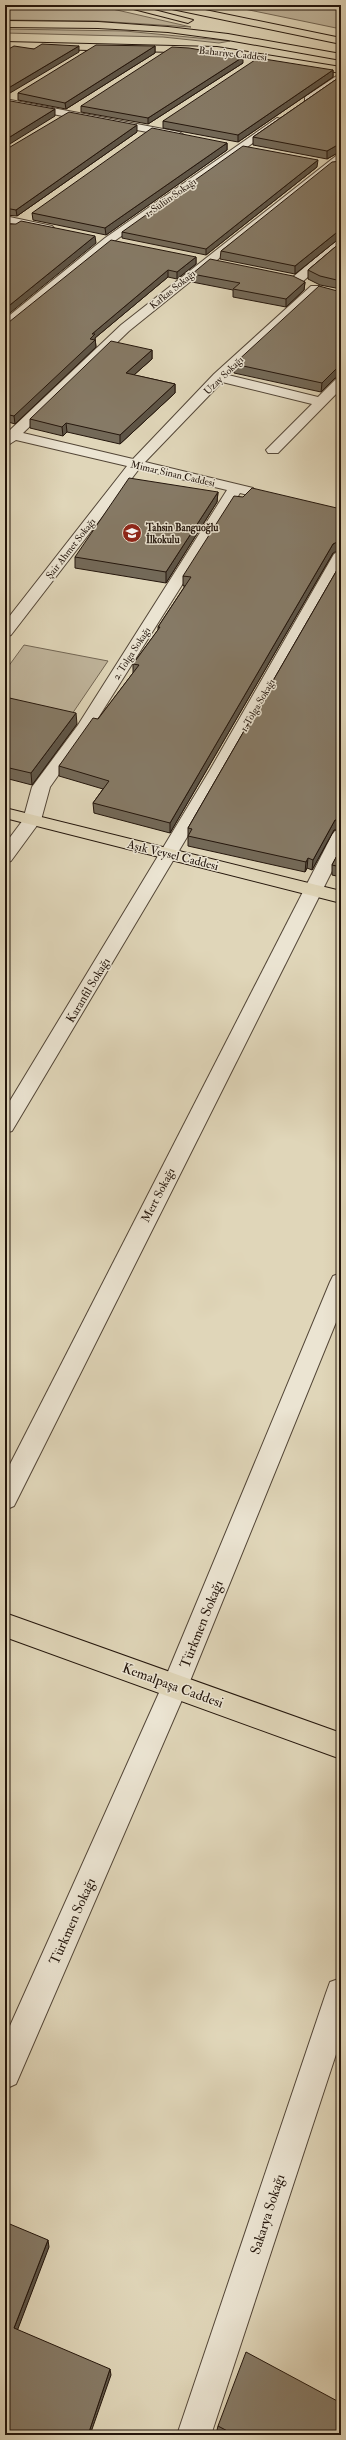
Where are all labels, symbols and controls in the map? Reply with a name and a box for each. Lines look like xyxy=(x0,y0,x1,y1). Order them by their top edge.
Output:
street label: Bahariye Caddesi xyxy=(198,44,268,65)
street label: 1. Sülün Sokağı xyxy=(143,176,199,220)
street label: Kafkas Sokağı xyxy=(147,267,198,312)
street label: Uzay Sokağı xyxy=(201,354,247,398)
street label: Mimar Sinan Caddesi xyxy=(129,458,216,490)
street label: Şair Ahmet Sokağı xyxy=(43,516,98,581)
school or university icon: Tahsin Banguoğlu İlkokulu xyxy=(121,522,143,544)
place label: Tahsin Banguoğlu İlkokulu xyxy=(145,522,219,546)
street label: 2. Tolga Sokağı xyxy=(110,625,154,682)
street label: 1. Tolga Sokağı xyxy=(238,677,278,734)
street label: Aşık Veysel Caddesi xyxy=(125,837,220,874)
street label: Karanfil Sokağı xyxy=(63,955,114,1025)
street label: Mert Sokağı xyxy=(138,1165,179,1225)
street label: Türkmen Sokağı xyxy=(176,1577,227,1671)
street label: Kemalpaşa Caddesi xyxy=(120,1659,226,1713)
street label: Türkmen Sokağı xyxy=(46,1875,99,1967)
street label: Sakarya Sokağı xyxy=(247,2172,289,2257)

